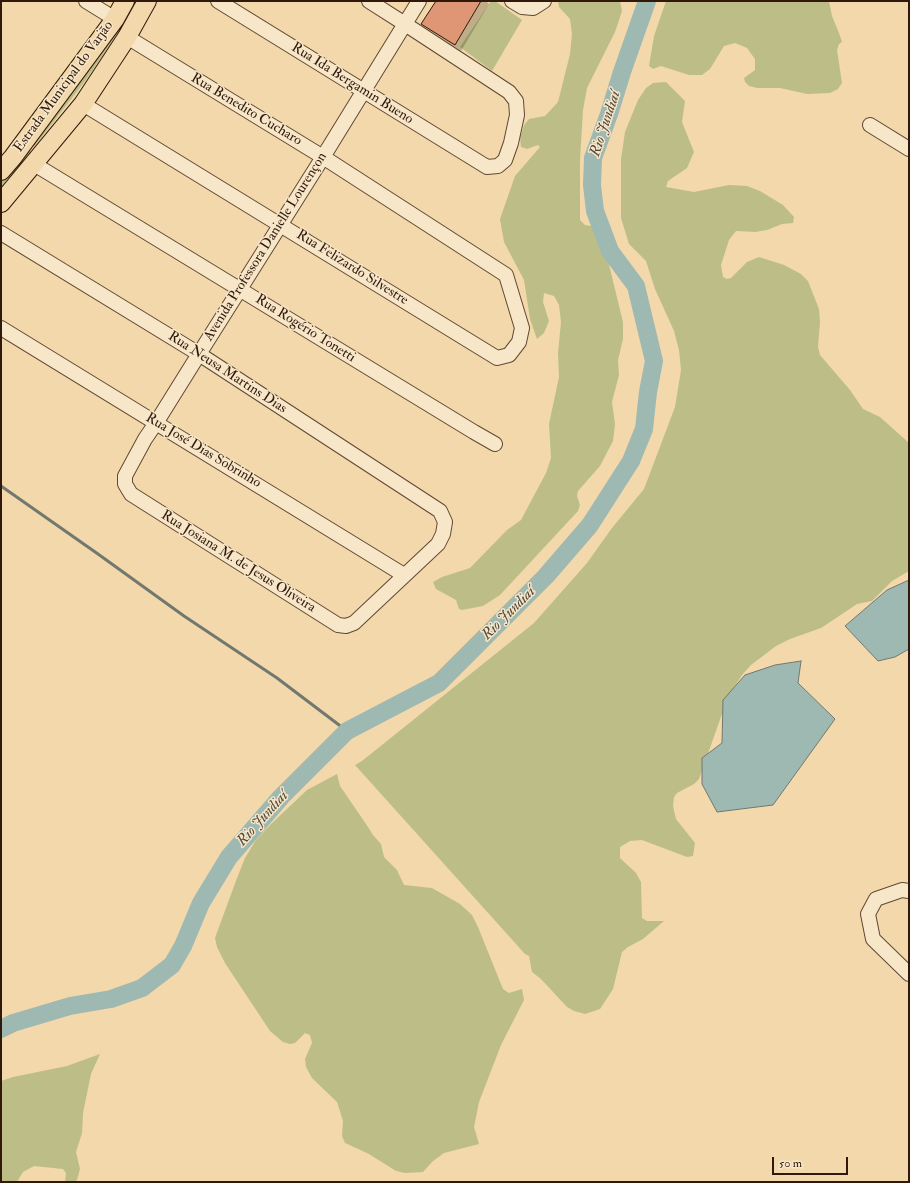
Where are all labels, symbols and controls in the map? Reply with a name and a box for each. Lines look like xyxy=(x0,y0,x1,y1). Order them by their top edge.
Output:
street label: Estrada Municipal do Varjão xyxy=(11,18,117,156)
street label: Rua Ida Bergamin Bueno xyxy=(288,40,416,128)
street label: Rua Benedito Cucharo xyxy=(187,70,305,150)
water label: Rio Jundiaí xyxy=(587,89,625,159)
street label: Avenida Professora Danielle Lourençon xyxy=(201,150,331,344)
street label: Rua Felizardo Silvestre xyxy=(293,227,411,309)
street label: Rua Rogério Tonetti xyxy=(252,291,358,367)
street label: Rua Neusa Martins Dias xyxy=(165,328,289,418)
street label: Rua José Dias Sobrinho xyxy=(142,410,264,492)
street label: Rua Josiana M. de Jesus Oliveira xyxy=(158,507,318,617)
water label: Rio Jundiaí xyxy=(479,584,539,644)
water label: Rio Jundiaí xyxy=(234,788,292,850)
scale bar xyxy=(774,1149,850,1175)
text: 50 m xyxy=(779,1156,802,1171)

